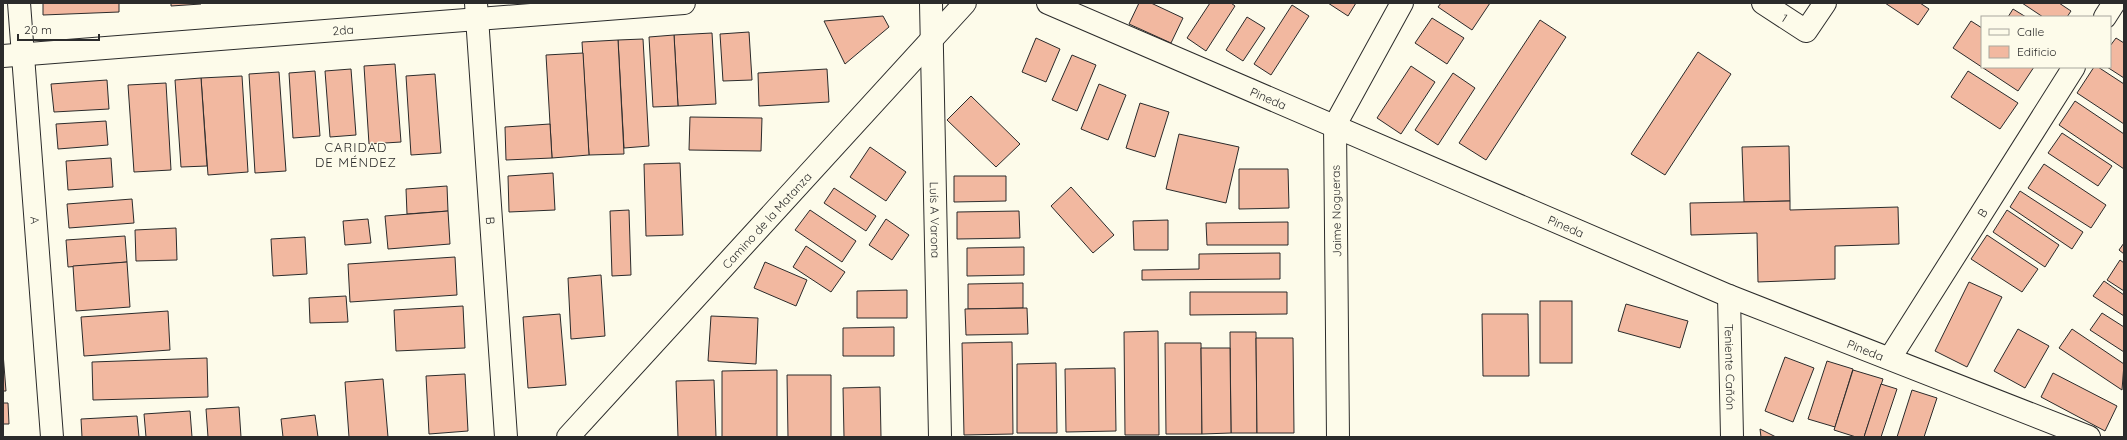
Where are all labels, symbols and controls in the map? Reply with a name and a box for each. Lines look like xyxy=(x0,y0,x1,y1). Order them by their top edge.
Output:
street label: 1 xyxy=(1779,10,1791,25)
scale bar xyxy=(18,16,99,42)
legend xyxy=(1981,16,2111,68)
street label: 2da xyxy=(332,21,354,38)
text: 20 m xyxy=(24,22,52,37)
text: Calle xyxy=(2017,24,2045,39)
text: Edificio xyxy=(2017,44,2057,59)
street label: Pineda xyxy=(1248,83,1289,112)
district label: CARIDAD DE MÉNDEZ xyxy=(315,139,397,170)
street label: Jaime Nogueras xyxy=(1328,164,1344,257)
street label: Camino de la Matanza xyxy=(719,169,814,271)
street label: Luís A Varona xyxy=(927,181,944,258)
street label: B xyxy=(1973,205,1990,220)
street label: Pineda xyxy=(1546,212,1587,240)
street label: A xyxy=(28,216,43,225)
street label: B xyxy=(483,216,499,225)
street label: Teniente Cañón xyxy=(1722,324,1739,410)
street label: Pineda xyxy=(1845,336,1886,363)

